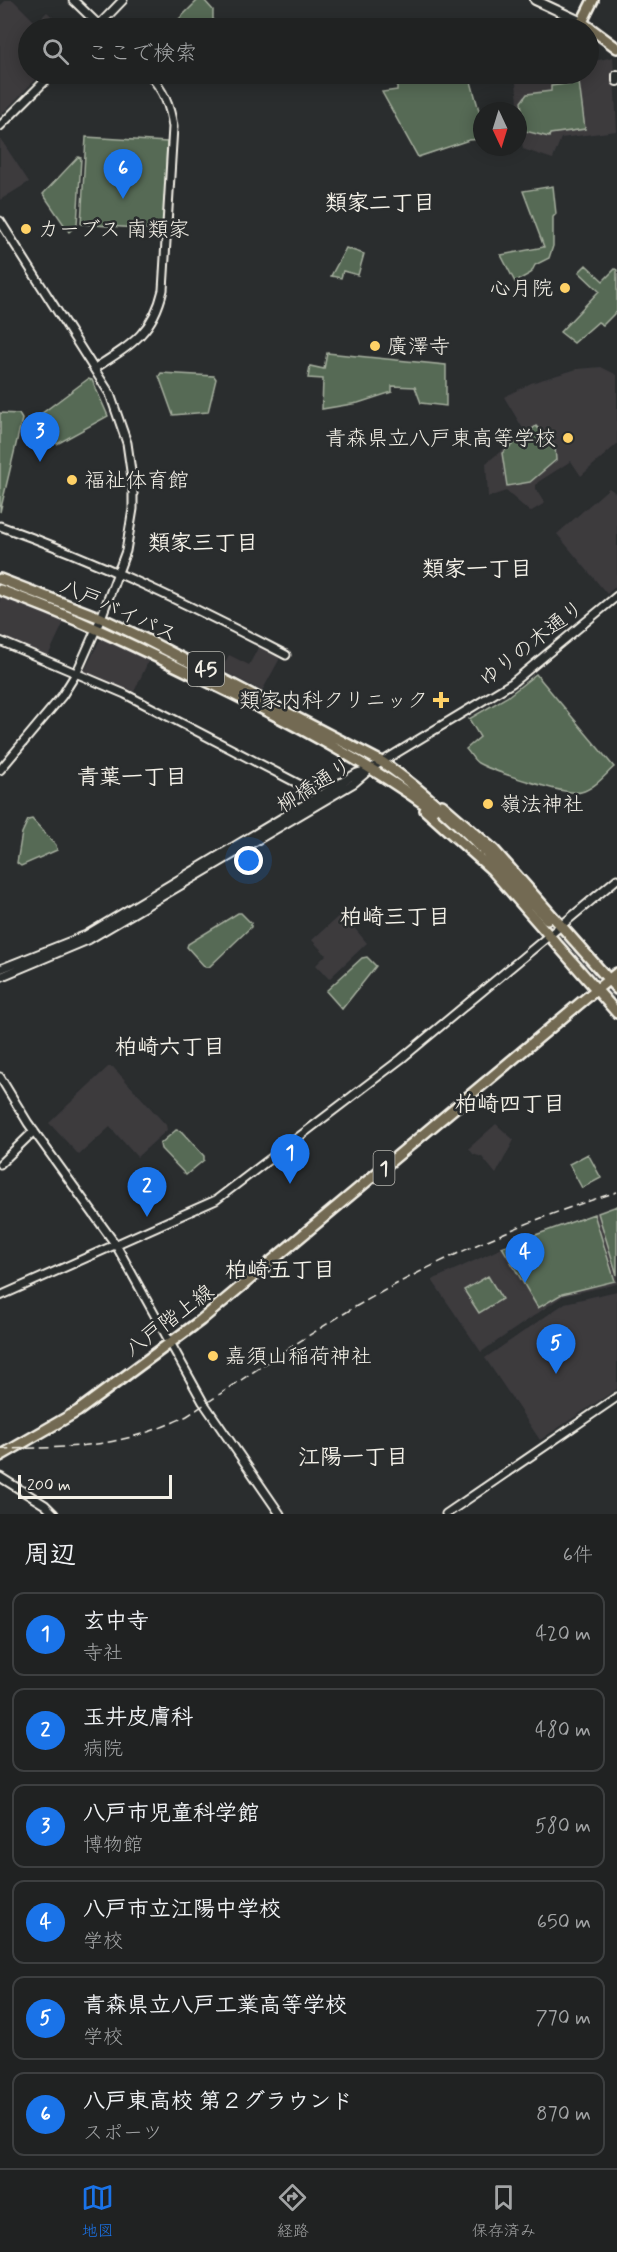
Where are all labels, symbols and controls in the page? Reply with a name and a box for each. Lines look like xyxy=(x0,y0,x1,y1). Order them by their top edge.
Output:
search box xyxy=(18,18,599,84)
icon: search xyxy=(39,35,72,68)
text: ここで検索 xyxy=(87,40,197,68)
north arrow xyxy=(473,102,527,156)
pin: 6 xyxy=(104,150,142,199)
district label: 類家二丁目 xyxy=(325,190,435,218)
place label: カーブス 南類家 xyxy=(38,216,189,244)
marker: カーブス 南類家 xyxy=(19,222,33,236)
place label: 心月院 xyxy=(490,275,553,303)
marker: 心月院 xyxy=(558,281,572,295)
place label: 廣澤寺 xyxy=(387,333,450,361)
marker: 廣澤寺 xyxy=(368,339,382,353)
pin: 3 xyxy=(20,412,60,462)
place label: 青森県立八戸東高等学校 xyxy=(325,425,556,453)
marker: 青森県立八戸東高等学校 xyxy=(561,431,575,445)
place label: 福祉体育館 xyxy=(84,467,189,495)
marker: 福祉体育館 xyxy=(65,473,79,487)
district label: 類家三丁目 xyxy=(148,530,258,558)
district label: 類家一丁目 xyxy=(422,556,532,584)
street label: 八戸バイパス xyxy=(56,573,182,649)
street label: ゆりの木通り xyxy=(473,594,590,694)
road number: 45 xyxy=(188,652,224,686)
place label: 類家内科クリニック xyxy=(239,687,428,715)
marker: 類家内科クリニック xyxy=(432,691,450,709)
street label: 柳橋通り xyxy=(271,752,358,820)
district label: 青葉一丁目 xyxy=(77,764,187,792)
place label: 嶺法神社 xyxy=(500,791,584,819)
marker: 嶺法神社 xyxy=(481,797,495,811)
your location xyxy=(234,846,263,875)
district label: 柏崎三丁目 xyxy=(340,904,450,932)
district label: 柏崎六丁目 xyxy=(115,1034,225,1062)
district label: 柏崎四丁目 xyxy=(455,1091,565,1119)
pin: 1 xyxy=(270,1134,310,1184)
road number: 1 xyxy=(374,1151,394,1185)
pin: 2 xyxy=(128,1168,166,1217)
pin: 4 xyxy=(506,1234,544,1283)
district label: 柏崎五丁目 xyxy=(225,1257,335,1285)
street label: 八戸階上線 xyxy=(119,1278,220,1364)
pin: 5 xyxy=(536,1324,576,1374)
place label: 嘉須山稲荷神社 xyxy=(225,1343,372,1371)
marker: 嘉須山稲荷神社 xyxy=(206,1349,220,1363)
district label: 江陽一丁目 xyxy=(298,1444,408,1472)
scale bar xyxy=(18,1472,172,1500)
text: 200 m xyxy=(27,1475,71,1496)
text: 周辺 xyxy=(24,1539,76,1573)
text: 6件 xyxy=(563,1542,593,1569)
text: 玄中寺 xyxy=(83,1608,149,1636)
text: 1 xyxy=(41,1621,50,1648)
text: 420 m xyxy=(535,1621,591,1648)
text: 寺社 xyxy=(83,1640,123,1667)
text: 玉井皮膚科 xyxy=(83,1704,193,1732)
text: 2 xyxy=(41,1717,50,1744)
text: 480 m xyxy=(535,1717,591,1744)
text: 病院 xyxy=(83,1736,123,1763)
text: 八戸市児童科学館 xyxy=(83,1800,259,1828)
text: 3 xyxy=(41,1813,50,1840)
text: 580 m xyxy=(535,1813,591,1840)
text: 博物館 xyxy=(83,1832,143,1859)
text: 八戸市立江陽中学校 xyxy=(83,1896,281,1924)
text: 4 xyxy=(40,1909,51,1936)
text: 650 m xyxy=(537,1909,591,1936)
text: 学校 xyxy=(83,1928,123,1955)
text: 青森県立八戸工業高等学校 xyxy=(83,1992,347,2020)
text: 5 xyxy=(40,2005,52,2032)
text: 770 m xyxy=(535,2005,591,2032)
text: 学校 xyxy=(83,2024,123,2051)
text: 八戸東高校 第２グラウンド xyxy=(83,2088,353,2116)
text: 6 xyxy=(40,2101,51,2128)
text: 870 m xyxy=(536,2101,591,2128)
text: スポーツ xyxy=(83,2120,163,2147)
tab: 地図 xyxy=(81,2181,114,2242)
tab: 経路 xyxy=(276,2181,309,2242)
tab: 保存済み xyxy=(472,2181,536,2242)

